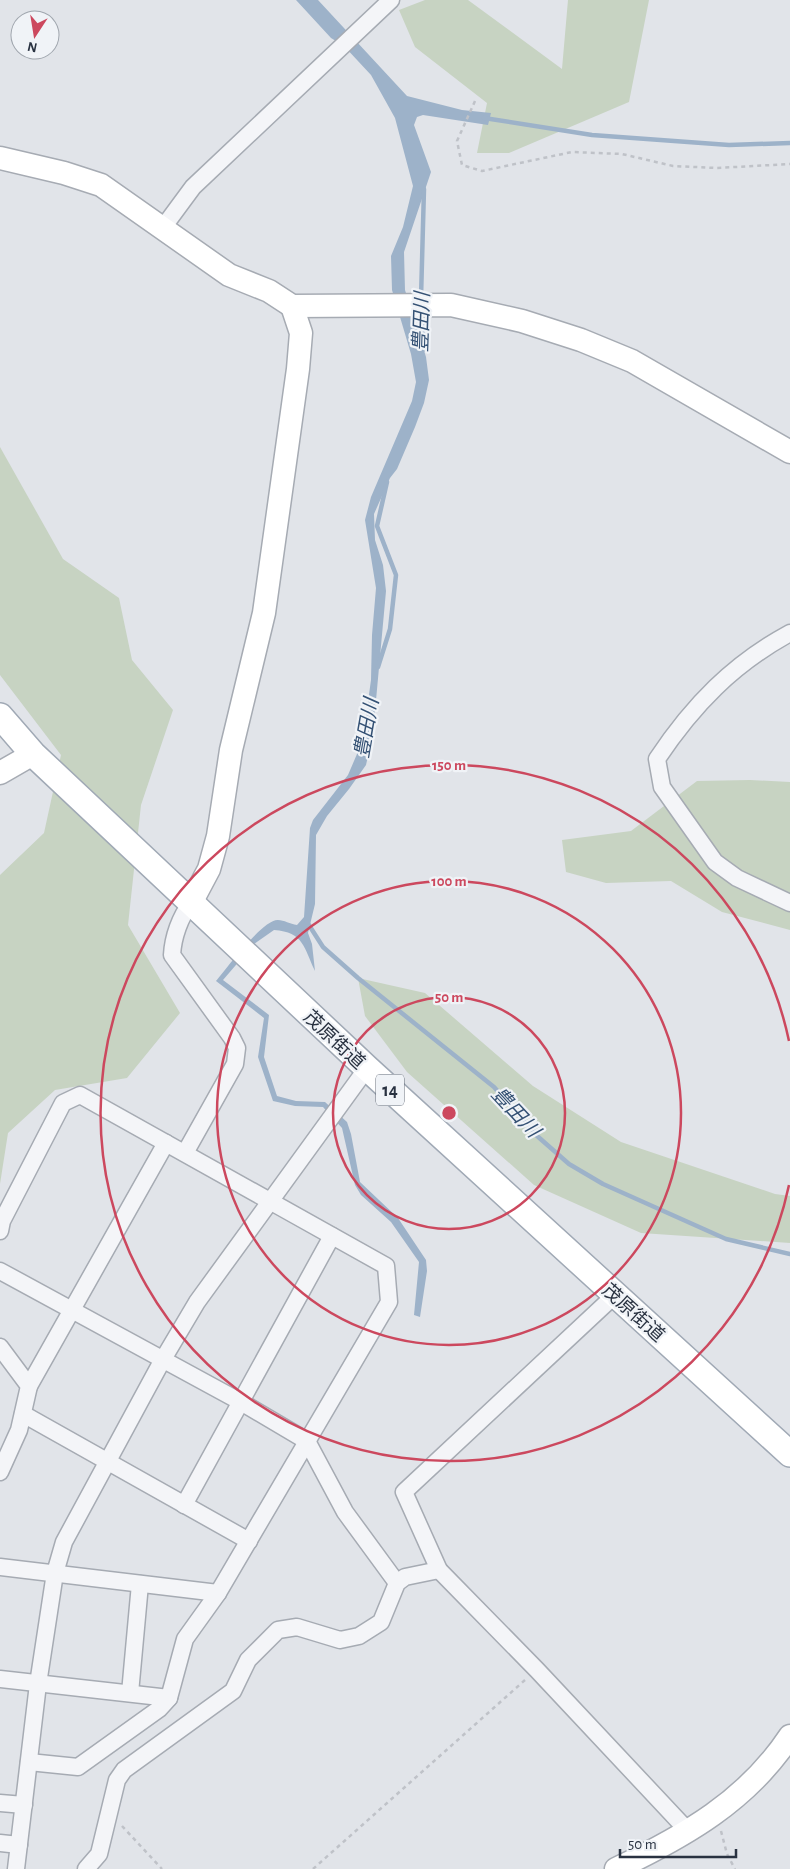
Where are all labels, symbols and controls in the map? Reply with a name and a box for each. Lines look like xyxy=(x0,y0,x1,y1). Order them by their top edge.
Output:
north arrow xyxy=(10,10,60,60)
text: N xyxy=(26,39,39,55)
water label: 豊田川 xyxy=(410,290,433,352)
water label: 豊田川 xyxy=(351,695,382,759)
text: 150 m xyxy=(432,758,466,773)
text: 100 m xyxy=(431,874,467,889)
text: 50 m xyxy=(435,990,463,1005)
street label: 茂原街道 xyxy=(300,1006,369,1073)
road number: 14 xyxy=(376,1074,404,1106)
water label: 豊田川 xyxy=(487,1083,545,1143)
centre of rings xyxy=(440,1104,458,1122)
street label: 茂原街道 xyxy=(598,1280,668,1346)
scale bar xyxy=(620,1826,736,1858)
text: 50 m xyxy=(628,1837,657,1852)

